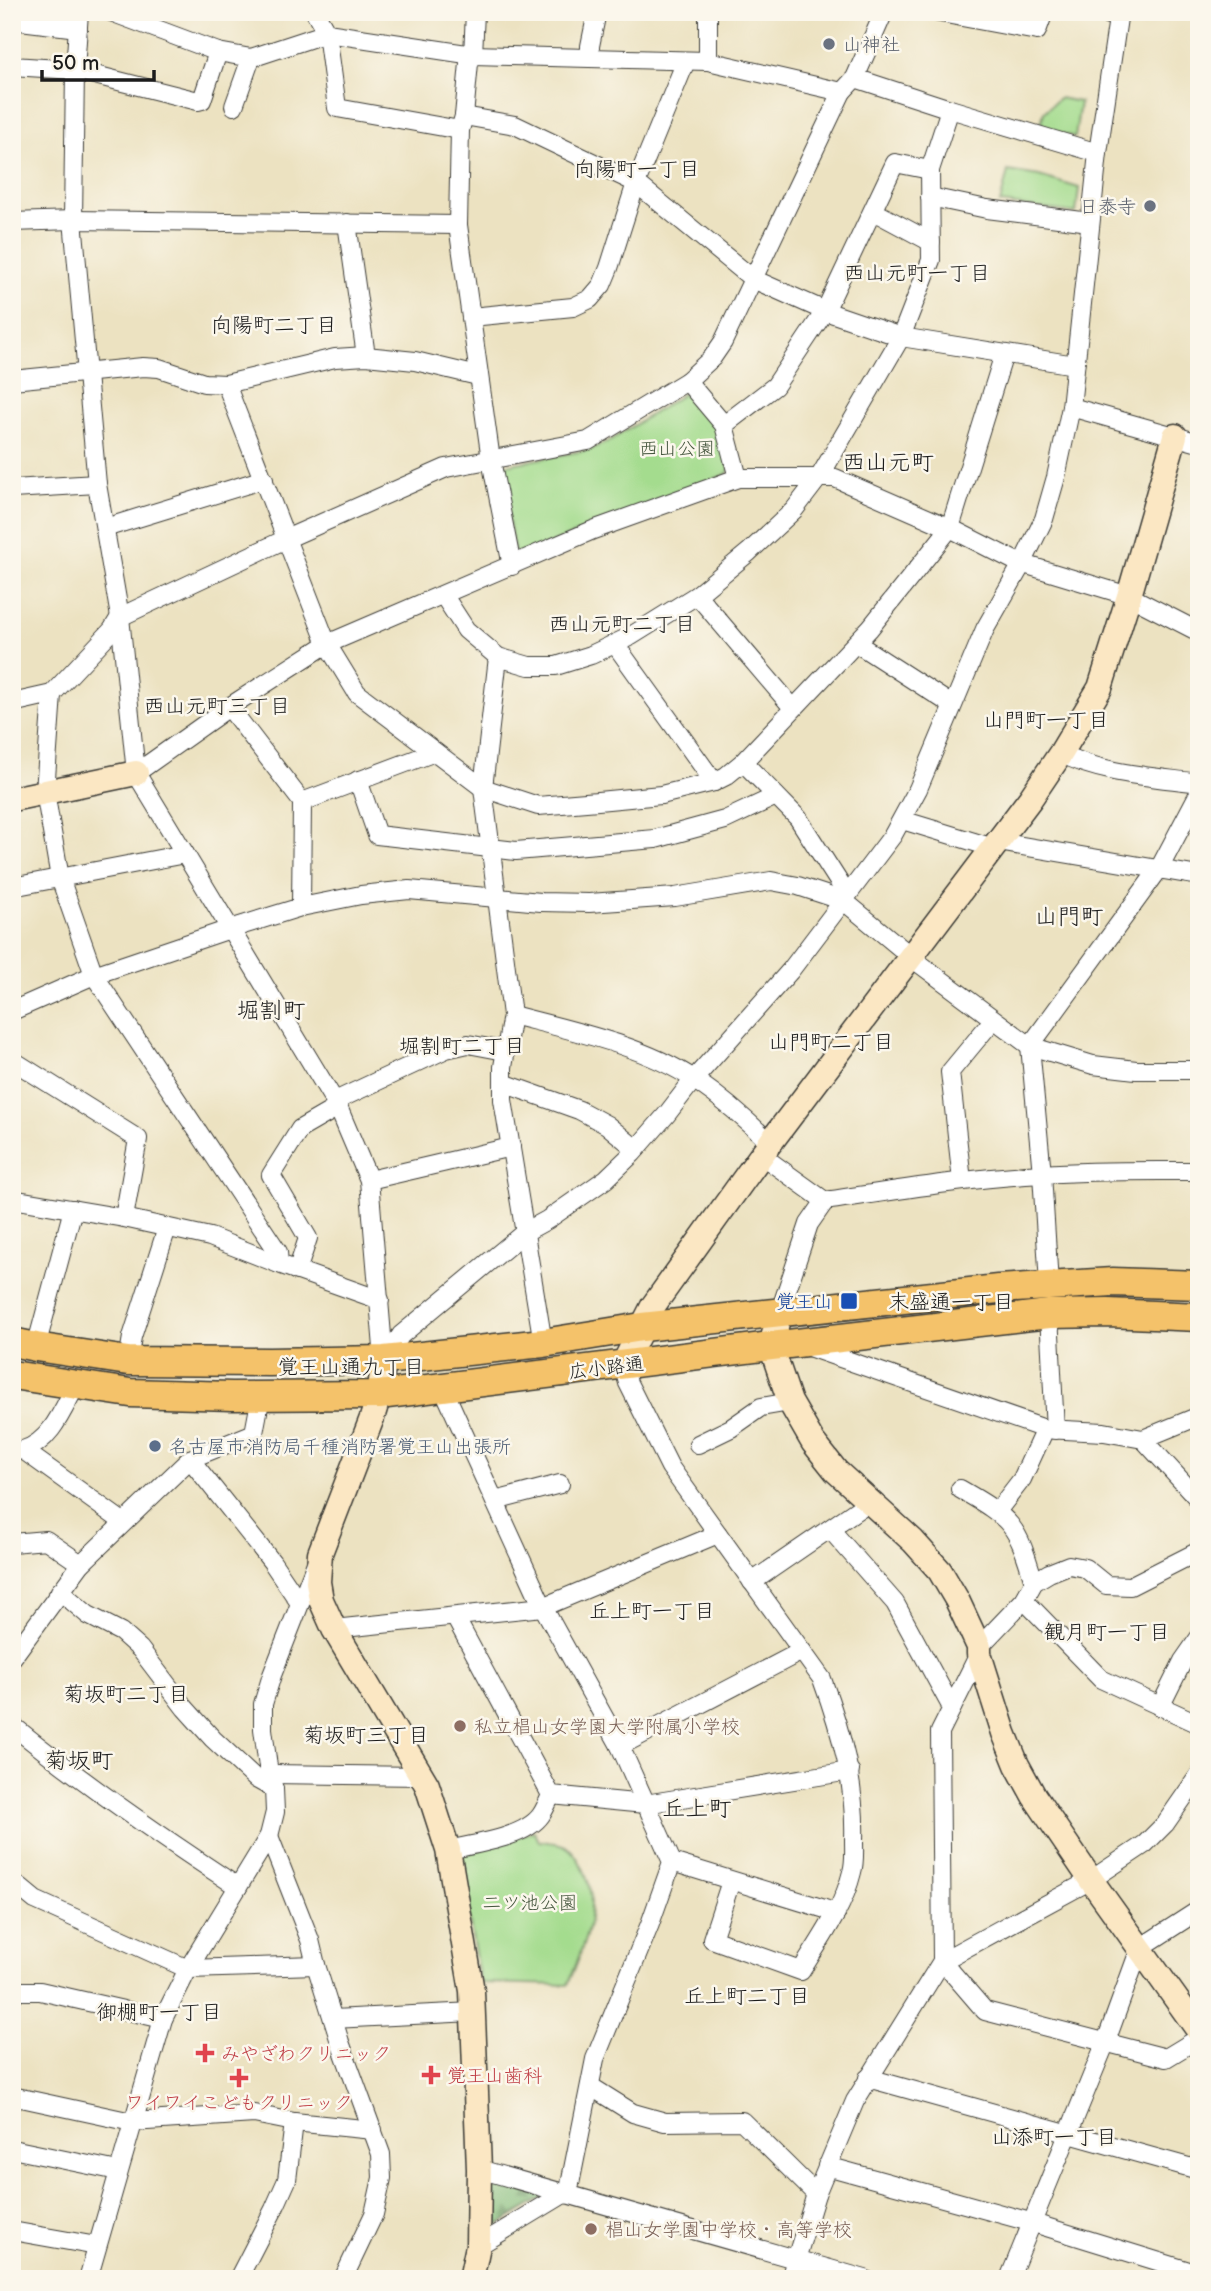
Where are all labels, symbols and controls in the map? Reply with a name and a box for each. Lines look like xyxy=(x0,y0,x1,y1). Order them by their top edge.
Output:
place label: 山神社 xyxy=(843,34,900,57)
marker: 山神社 xyxy=(821,36,837,52)
scale bar xyxy=(42,38,154,82)
text: 50 m xyxy=(52,51,99,76)
district label: 向陽町一丁目 xyxy=(574,157,700,182)
place label: 日泰寺 xyxy=(1079,196,1136,219)
marker: 日泰寺 xyxy=(1142,198,1158,214)
district label: 西山元町一丁目 xyxy=(844,261,991,286)
district label: 向陽町二丁目 xyxy=(211,313,337,338)
park label: 西山公園 xyxy=(639,438,715,461)
district label: 西山元町 xyxy=(842,449,934,477)
district label: 西山元町二丁目 xyxy=(549,612,696,637)
district label: 西山元町三丁目 xyxy=(144,694,291,719)
district label: 山門町一丁目 xyxy=(983,708,1109,733)
district label: 山門町 xyxy=(1035,903,1104,931)
district label: 堀割町 xyxy=(237,997,306,1025)
district label: 山門町二丁目 xyxy=(768,1030,894,1055)
district label: 堀割町二丁目 xyxy=(399,1034,525,1059)
district label: 末盛通一丁目 xyxy=(888,1290,1014,1315)
place label: 覚王山 xyxy=(776,1291,833,1314)
marker: 覚王山 xyxy=(839,1291,859,1311)
street label: 広小路通 xyxy=(567,1352,645,1385)
district label: 覚王山通九丁目 xyxy=(278,1355,425,1380)
place label: 名古屋市消防局千種消防署覚王山出張所 xyxy=(169,1436,511,1459)
marker: 名古屋市消防局千種消防署覚王山出張所 xyxy=(147,1438,163,1454)
district label: 丘上町一丁目 xyxy=(589,1599,715,1624)
district label: 観月町一丁目 xyxy=(1044,1620,1170,1645)
district label: 菊坂町二丁目 xyxy=(63,1682,189,1707)
place label: 私立椙山女学園大学附属小学校 xyxy=(474,1716,740,1739)
marker: 私立椙山女学園大学附属小学校 xyxy=(452,1718,468,1734)
district label: 菊坂町三丁目 xyxy=(303,1723,429,1748)
district label: 菊坂町 xyxy=(45,1747,114,1775)
district label: 丘上町 xyxy=(663,1795,732,1823)
park label: 二ツ池公園 xyxy=(482,1892,578,1915)
district label: 丘上町二丁目 xyxy=(684,1984,810,2009)
district label: 御棚町一丁目 xyxy=(96,2000,222,2025)
marker: みやざわクリニック xyxy=(195,2043,215,2063)
place label: みやざわクリニック xyxy=(221,2043,391,2066)
marker: 覚王山歯科 xyxy=(421,2065,441,2085)
place label: 覚王山歯科 xyxy=(447,2065,542,2088)
marker: ワイワイこどもクリニック xyxy=(229,2068,249,2088)
place label: ワイワイこどもクリニック xyxy=(125,2092,353,2115)
district label: 山添町一丁目 xyxy=(991,2125,1117,2150)
place label: 椙山女学園中学校・高等学校 xyxy=(605,2219,852,2242)
marker: 椙山女学園中学校・高等学校 xyxy=(583,2221,599,2237)

